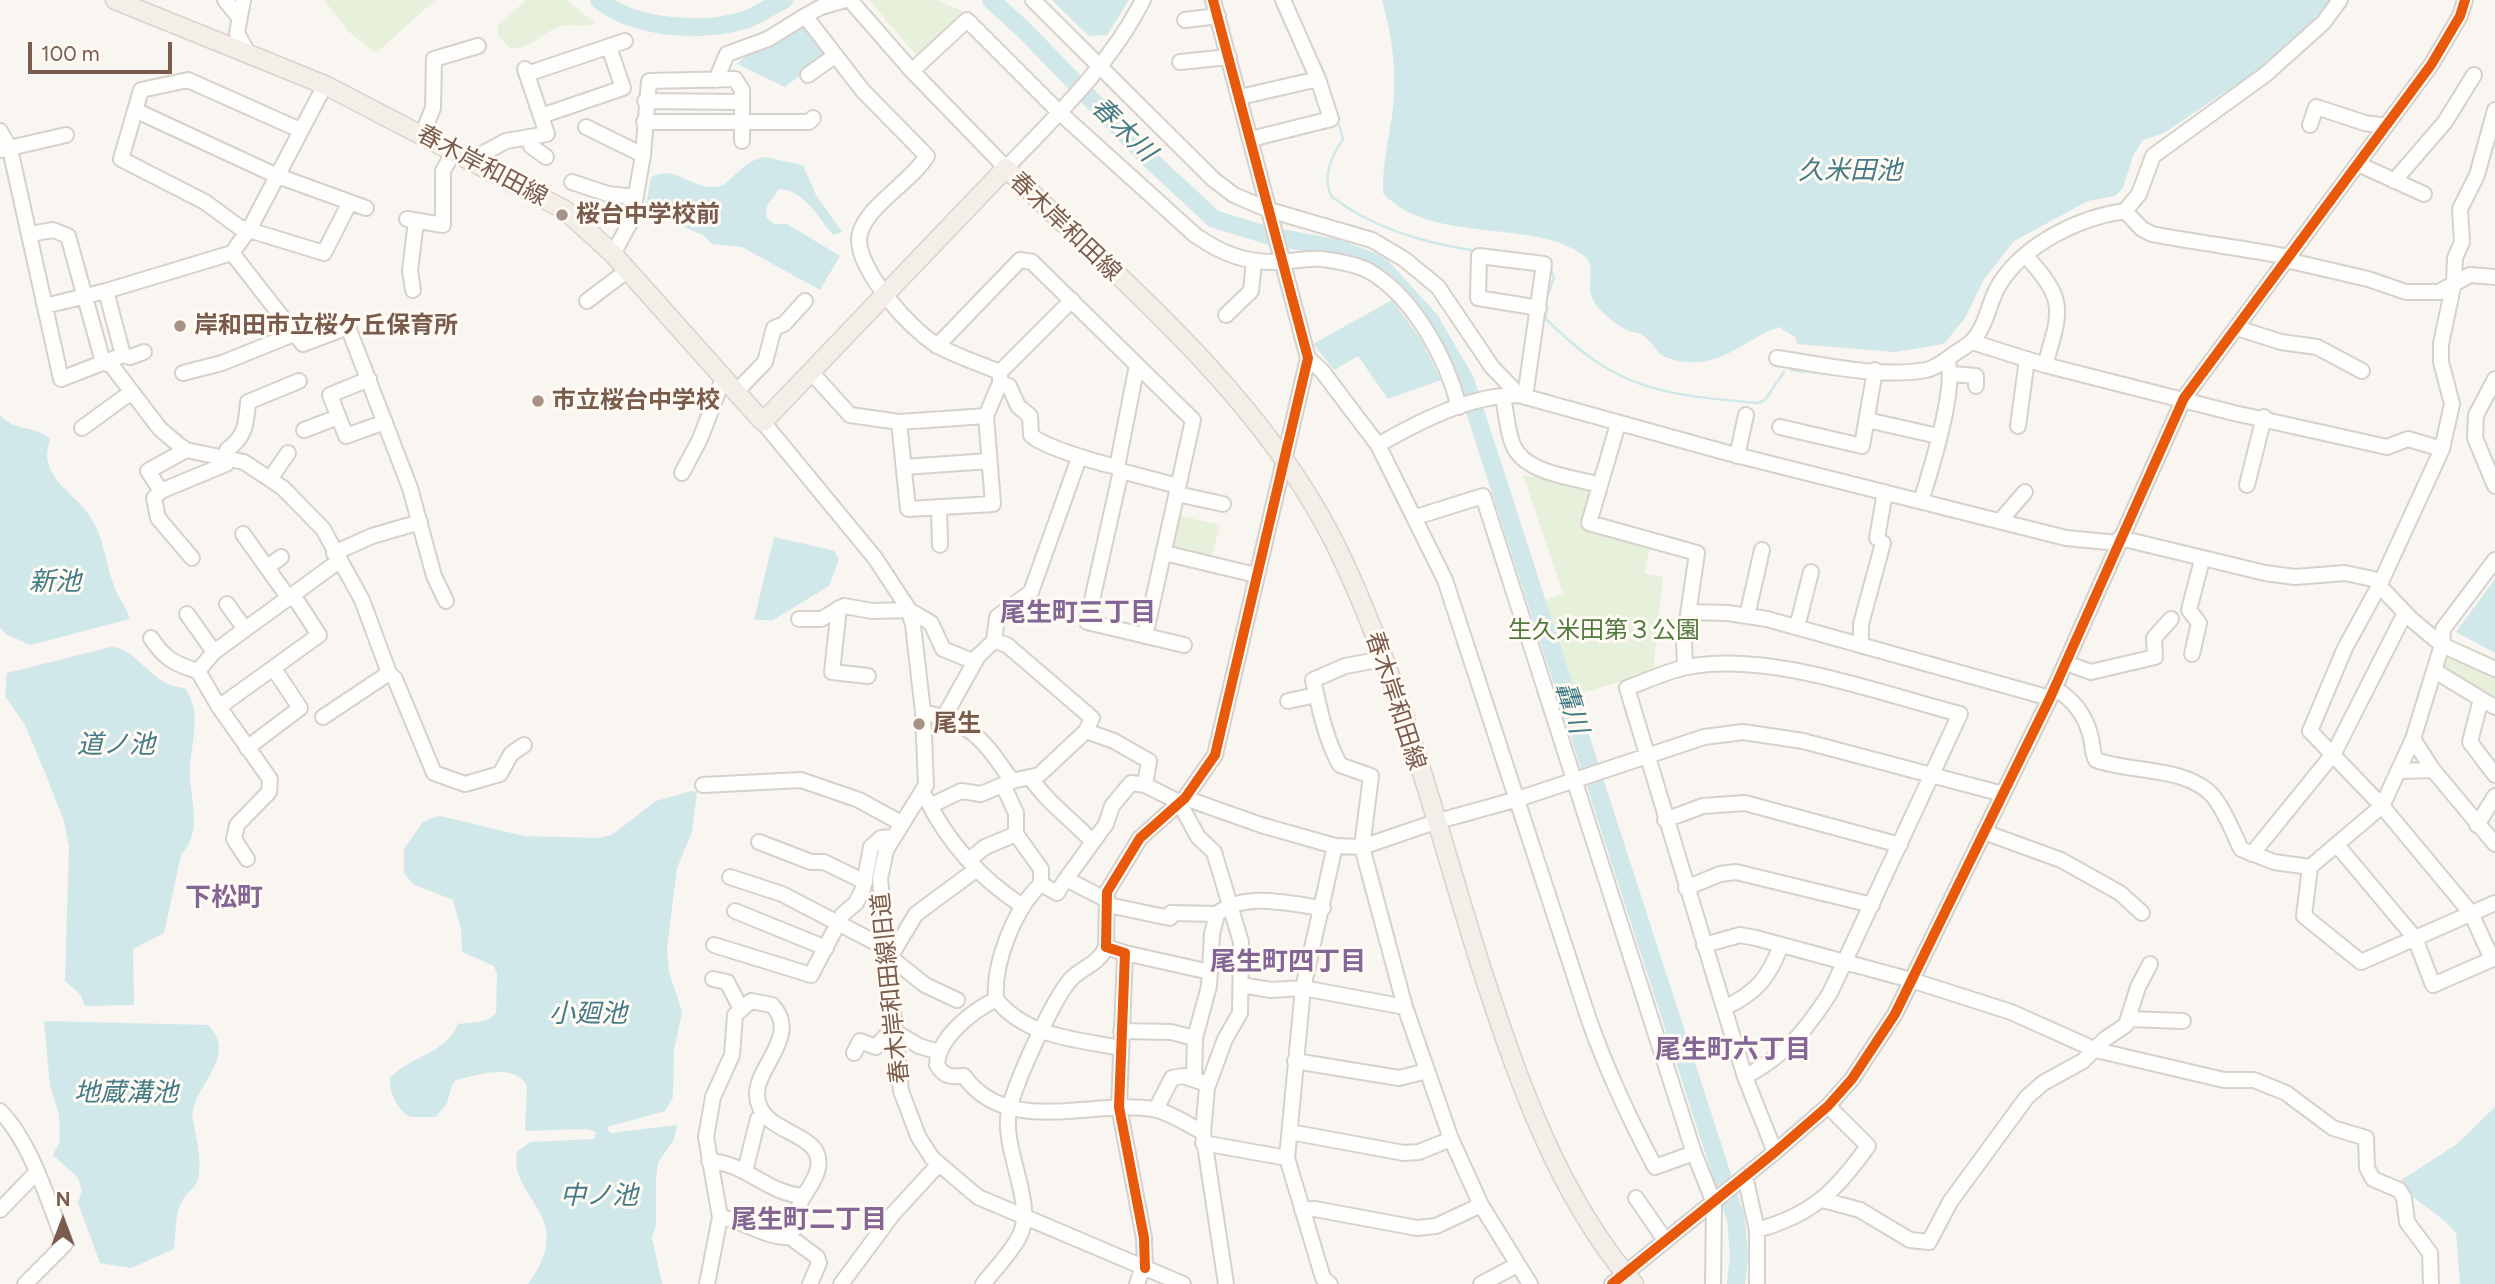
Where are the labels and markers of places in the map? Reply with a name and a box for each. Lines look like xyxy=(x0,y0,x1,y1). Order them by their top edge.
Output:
place label: 桜台中学校前 xyxy=(576,201,720,229)
marker: 桜台中学校前 xyxy=(554,207,570,223)
place label: 岸和田市立桜ケ丘保育所 xyxy=(194,312,458,340)
marker: 岸和田市立桜ケ丘保育所 xyxy=(172,318,188,334)
place label: 市立桜台中学校 xyxy=(552,387,720,415)
marker: 市立桜台中学校 xyxy=(530,393,546,409)
place label: 尾生 xyxy=(933,710,981,738)
marker: 尾生 xyxy=(911,716,927,732)

